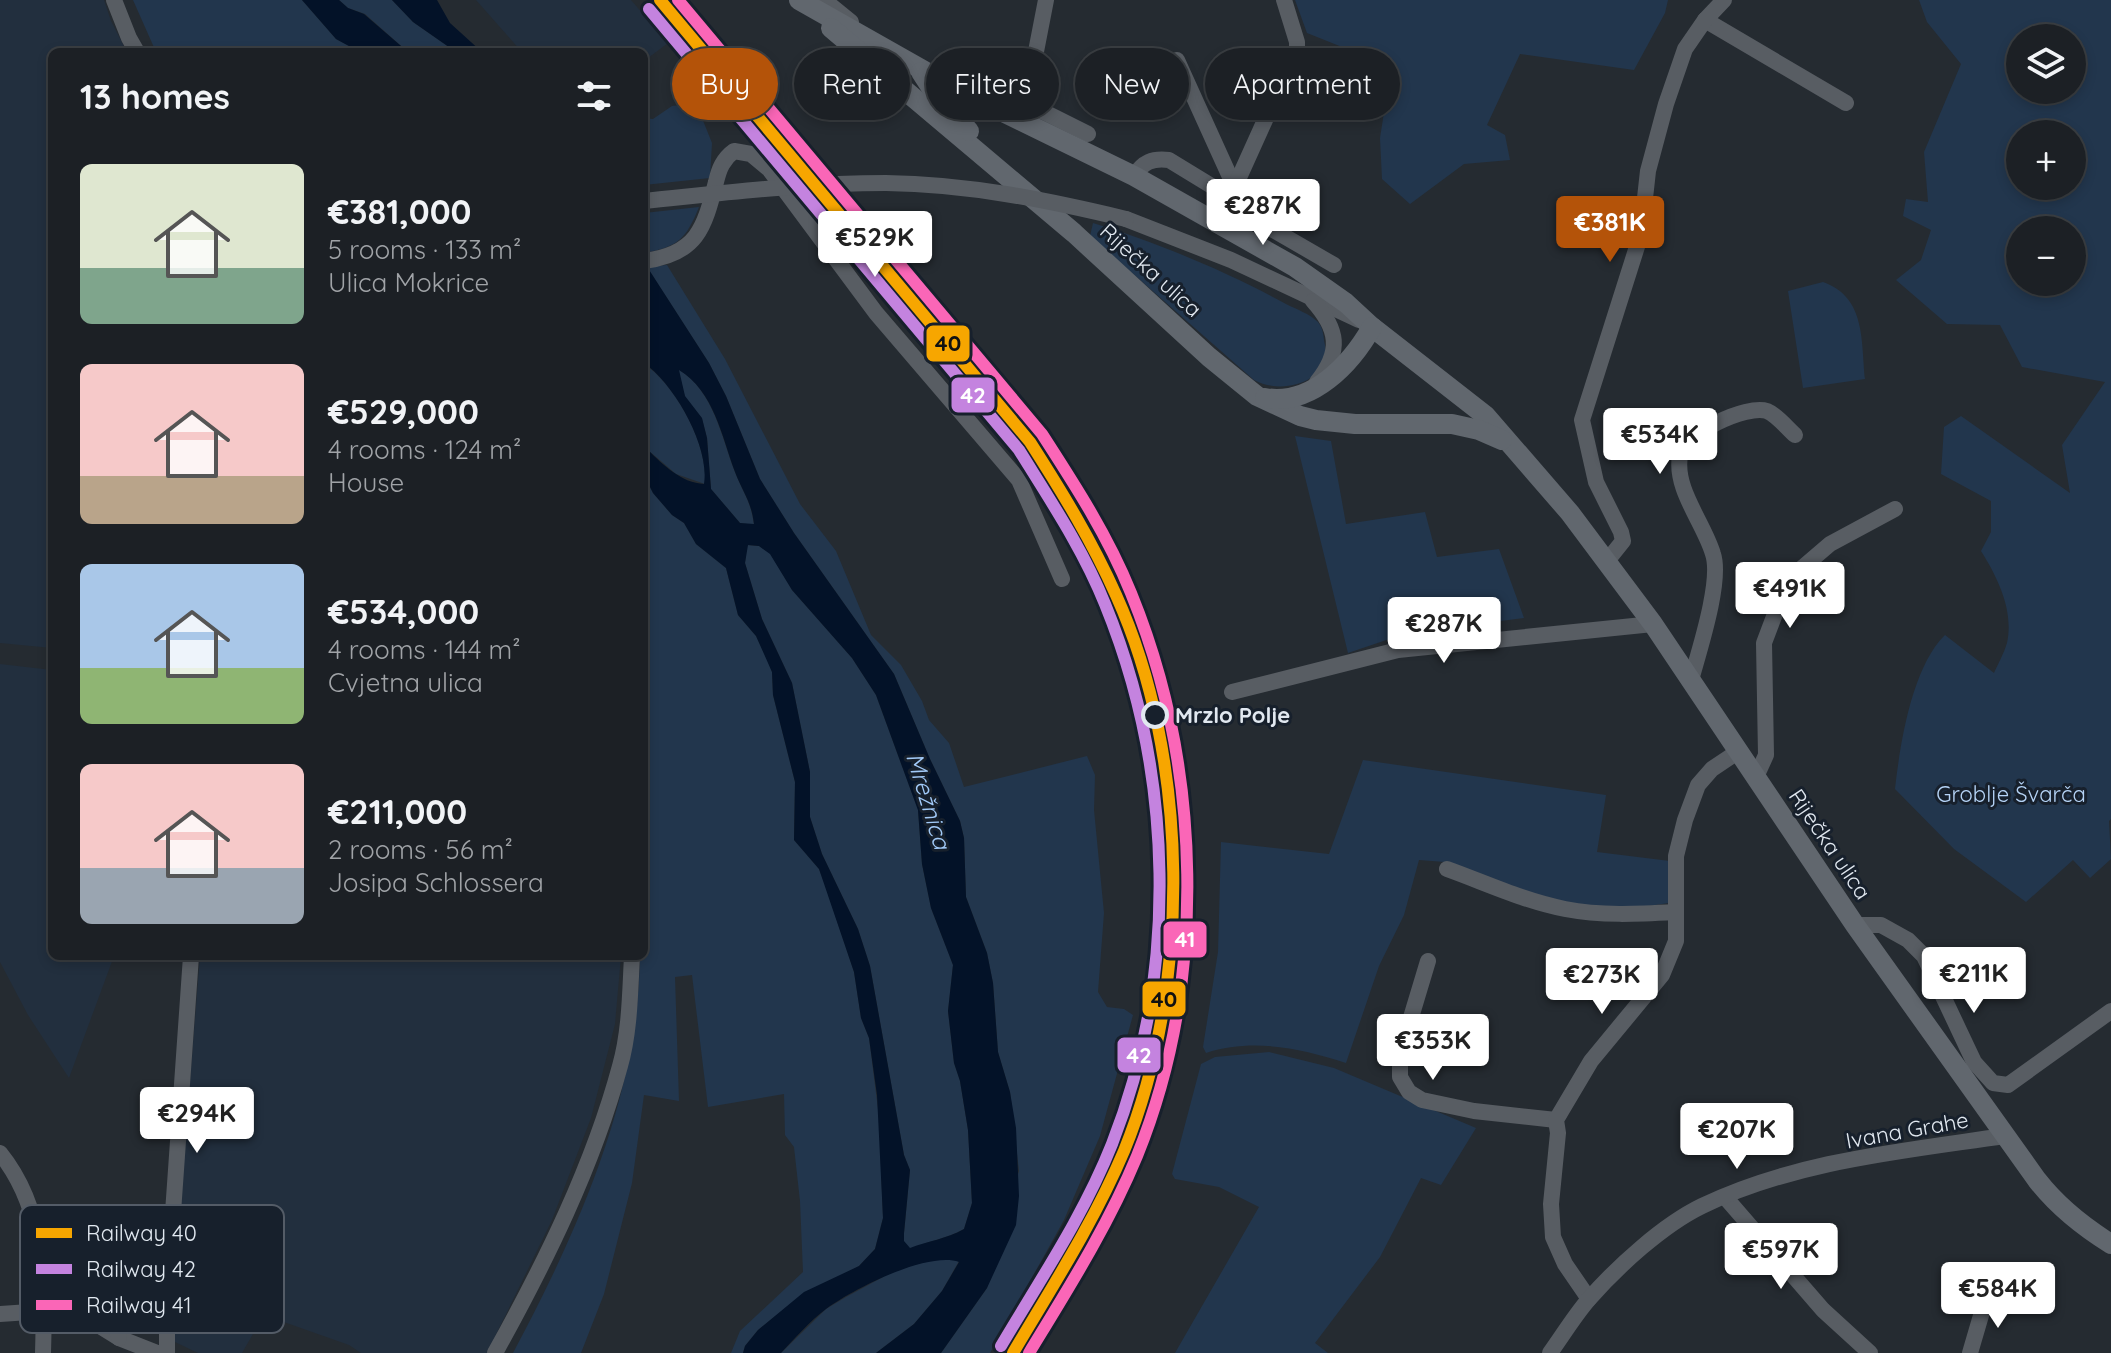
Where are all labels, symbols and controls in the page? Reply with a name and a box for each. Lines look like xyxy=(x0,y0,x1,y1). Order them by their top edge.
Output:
map controls xyxy=(2006,24,2086,296)
button: layers xyxy=(2006,24,2086,104)
chip: Buy xyxy=(672,48,778,120)
chip: Rent xyxy=(794,48,910,120)
chip: Filters xyxy=(926,48,1059,120)
chip: New xyxy=(1075,48,1189,120)
chip: Apartment xyxy=(1205,48,1400,120)
icon: filters xyxy=(572,74,616,118)
text: 13 homes xyxy=(80,75,230,118)
button: + xyxy=(2006,120,2086,200)
pin: €287K xyxy=(1207,179,1319,247)
text: €287K xyxy=(1225,188,1301,221)
text: €381,000 xyxy=(328,190,471,233)
icon: home xyxy=(144,196,240,292)
pin: €381K xyxy=(1554,196,1666,264)
text: €381K xyxy=(1574,205,1646,238)
pin: €529K xyxy=(819,211,931,279)
button: − xyxy=(2006,216,2086,296)
street label: Riječka ulica xyxy=(1094,217,1208,323)
text: €529K xyxy=(836,220,914,253)
text: 5 rooms · 133 m² xyxy=(328,233,521,266)
text: Ulica Mokrice xyxy=(328,266,489,299)
line badge: 40 xyxy=(925,324,971,363)
text: 40 xyxy=(935,329,961,357)
line badge: 42 xyxy=(950,376,996,414)
text: 42 xyxy=(960,381,986,409)
text: €529,000 xyxy=(328,390,479,433)
icon: home xyxy=(144,396,240,492)
pin: €534K xyxy=(1604,408,1716,476)
text: €534K xyxy=(1621,417,1699,450)
text: 4 rooms · 124 m² xyxy=(328,433,521,466)
text: House xyxy=(328,466,404,499)
pin: €491K xyxy=(1734,562,1846,630)
text: €491K xyxy=(1754,571,1826,604)
text: €534,000 xyxy=(328,590,479,633)
icon: home xyxy=(144,596,240,692)
pin: €287K xyxy=(1388,597,1500,665)
text: €287K xyxy=(1406,606,1482,639)
text: 4 rooms · 144 m² xyxy=(328,633,521,666)
text: Cvjetna ulica xyxy=(328,666,483,699)
place label: Mrzlo Polje xyxy=(1175,701,1290,729)
marker: Mrzlo Polje xyxy=(1142,702,1168,728)
water label: Mrežnica xyxy=(900,749,958,854)
park label: Groblje Švarča xyxy=(1936,780,2086,808)
street label: Riječka ulica xyxy=(1783,783,1877,905)
text: €211,000 xyxy=(328,790,467,833)
icon: home xyxy=(144,796,240,892)
text: 2 rooms · 56 m² xyxy=(328,833,513,866)
text: Josipa Schlossera xyxy=(328,866,544,899)
line badge: 41 xyxy=(1162,920,1208,959)
text: 41 xyxy=(1175,925,1195,953)
pin: €211K xyxy=(1918,947,2030,1015)
pin: €273K xyxy=(1546,948,1658,1016)
text: €211K xyxy=(1940,956,2008,989)
text: €273K xyxy=(1564,957,1640,990)
line badge: 40 xyxy=(1141,980,1187,1018)
text: 40 xyxy=(1151,985,1177,1013)
pin: €353K xyxy=(1377,1014,1489,1082)
text: €353K xyxy=(1395,1023,1471,1056)
line badge: 42 xyxy=(1116,1036,1162,1074)
text: 42 xyxy=(1126,1041,1152,1069)
pin: €294K xyxy=(141,1087,253,1155)
text: €294K xyxy=(158,1096,236,1129)
pin: €207K xyxy=(1681,1103,1793,1171)
street label: Ivana Grahe xyxy=(1843,1105,1971,1155)
text: €207K xyxy=(1698,1112,1776,1145)
legend xyxy=(20,1205,284,1333)
text: Railway 40 xyxy=(86,1219,197,1247)
pin: €597K xyxy=(1725,1223,1837,1291)
text: €597K xyxy=(1743,1232,1819,1265)
text: Railway 42 xyxy=(86,1255,196,1283)
pin: €584K xyxy=(1942,1262,2054,1330)
text: €584K xyxy=(1959,1271,2037,1304)
text: Railway 41 xyxy=(86,1291,192,1319)

